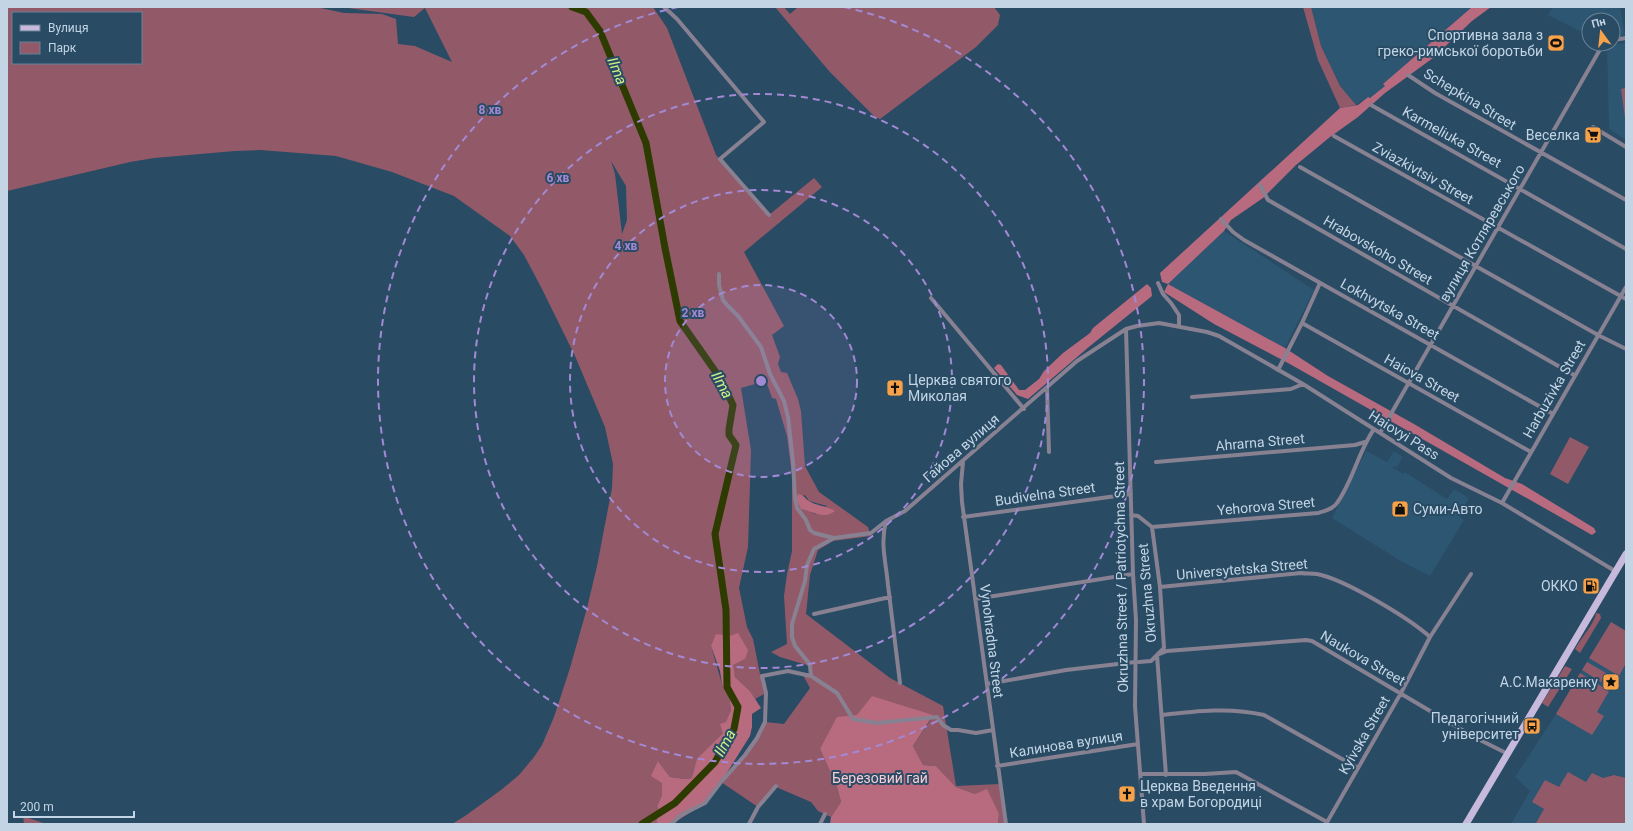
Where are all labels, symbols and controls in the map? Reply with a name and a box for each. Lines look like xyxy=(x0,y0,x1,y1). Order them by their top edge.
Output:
legend xyxy=(12,12,142,64)
north arrow xyxy=(1581,12,1621,52)
text: Пн xyxy=(1590,15,1607,31)
text: Вулиця xyxy=(48,21,89,35)
place label: Спортивна зала з греко-римської боротьби xyxy=(1377,27,1543,59)
sports icon: Спортивна зала з греко-римської боротьби xyxy=(1546,33,1566,53)
text: Парк xyxy=(48,41,77,55)
water label: Ilma xyxy=(603,55,631,88)
street label: Schepkina Street xyxy=(1421,65,1519,133)
text: 8 хв xyxy=(479,103,502,117)
street label: Karmeliuka Street xyxy=(1400,103,1505,171)
supermarket icon: Веселка xyxy=(1583,125,1603,145)
place label: Веселка xyxy=(1526,127,1580,143)
street label: Zviazkivtsiv Street xyxy=(1370,139,1476,207)
street label: вулиця Котляревського xyxy=(1436,161,1528,305)
text: 6 хв xyxy=(547,171,570,185)
street label: Hrabovskoho Street xyxy=(1321,212,1436,288)
text: 4 хв xyxy=(615,239,638,253)
street label: Lokhvytska Street xyxy=(1338,275,1443,343)
text: 2 хв xyxy=(682,306,705,320)
street label: Harbuzivka Street xyxy=(1520,337,1589,441)
street label: Haiova Street xyxy=(1382,351,1463,405)
water label: Ilma xyxy=(707,368,737,402)
place label: Церква святого Миколая xyxy=(908,372,1011,404)
centre of rings xyxy=(754,374,768,388)
church icon: Церква святого Миколая xyxy=(885,378,905,398)
street label: Haiovyi Pass xyxy=(1366,407,1442,463)
street label: Гайова вулиця xyxy=(920,411,1002,485)
street label: Ahrarna Street xyxy=(1215,430,1306,454)
street label: Okruzhna Street / Patriotychna Street xyxy=(1111,461,1131,693)
street label: Budivelna Street xyxy=(994,479,1097,509)
street label: Yehorova Street xyxy=(1216,494,1316,518)
shop icon: Суми-Авто xyxy=(1390,499,1410,519)
place label: Суми-Авто xyxy=(1413,501,1483,517)
street label: Okruzhna Street xyxy=(1135,542,1159,643)
street label: Universytetska Street xyxy=(1176,555,1309,583)
fuel station icon: ОККО xyxy=(1581,576,1601,596)
place label: ОККО xyxy=(1541,578,1578,594)
street label: Vynohradna Street xyxy=(977,583,1007,699)
street label: Naukova Street xyxy=(1318,627,1408,689)
place icon: А.С.Макаренку xyxy=(1601,672,1621,692)
place label: А.С.Макаренку xyxy=(1500,674,1598,690)
street label: Kyivska Street xyxy=(1335,693,1393,777)
place label: Педагогічний університет xyxy=(1431,710,1519,742)
bus stop icon: Педагогічний університет xyxy=(1522,716,1542,736)
water label: Ilma xyxy=(710,726,740,760)
street label: Калинова вулиця xyxy=(1008,727,1124,761)
park label: Березовий гай xyxy=(832,770,928,786)
place label: Церква Введення в храм Богородиці xyxy=(1140,778,1262,810)
church icon: Церква Введення в храм Богородиці xyxy=(1117,784,1137,804)
scale bar xyxy=(14,793,134,819)
text: 200 m xyxy=(20,800,54,814)

